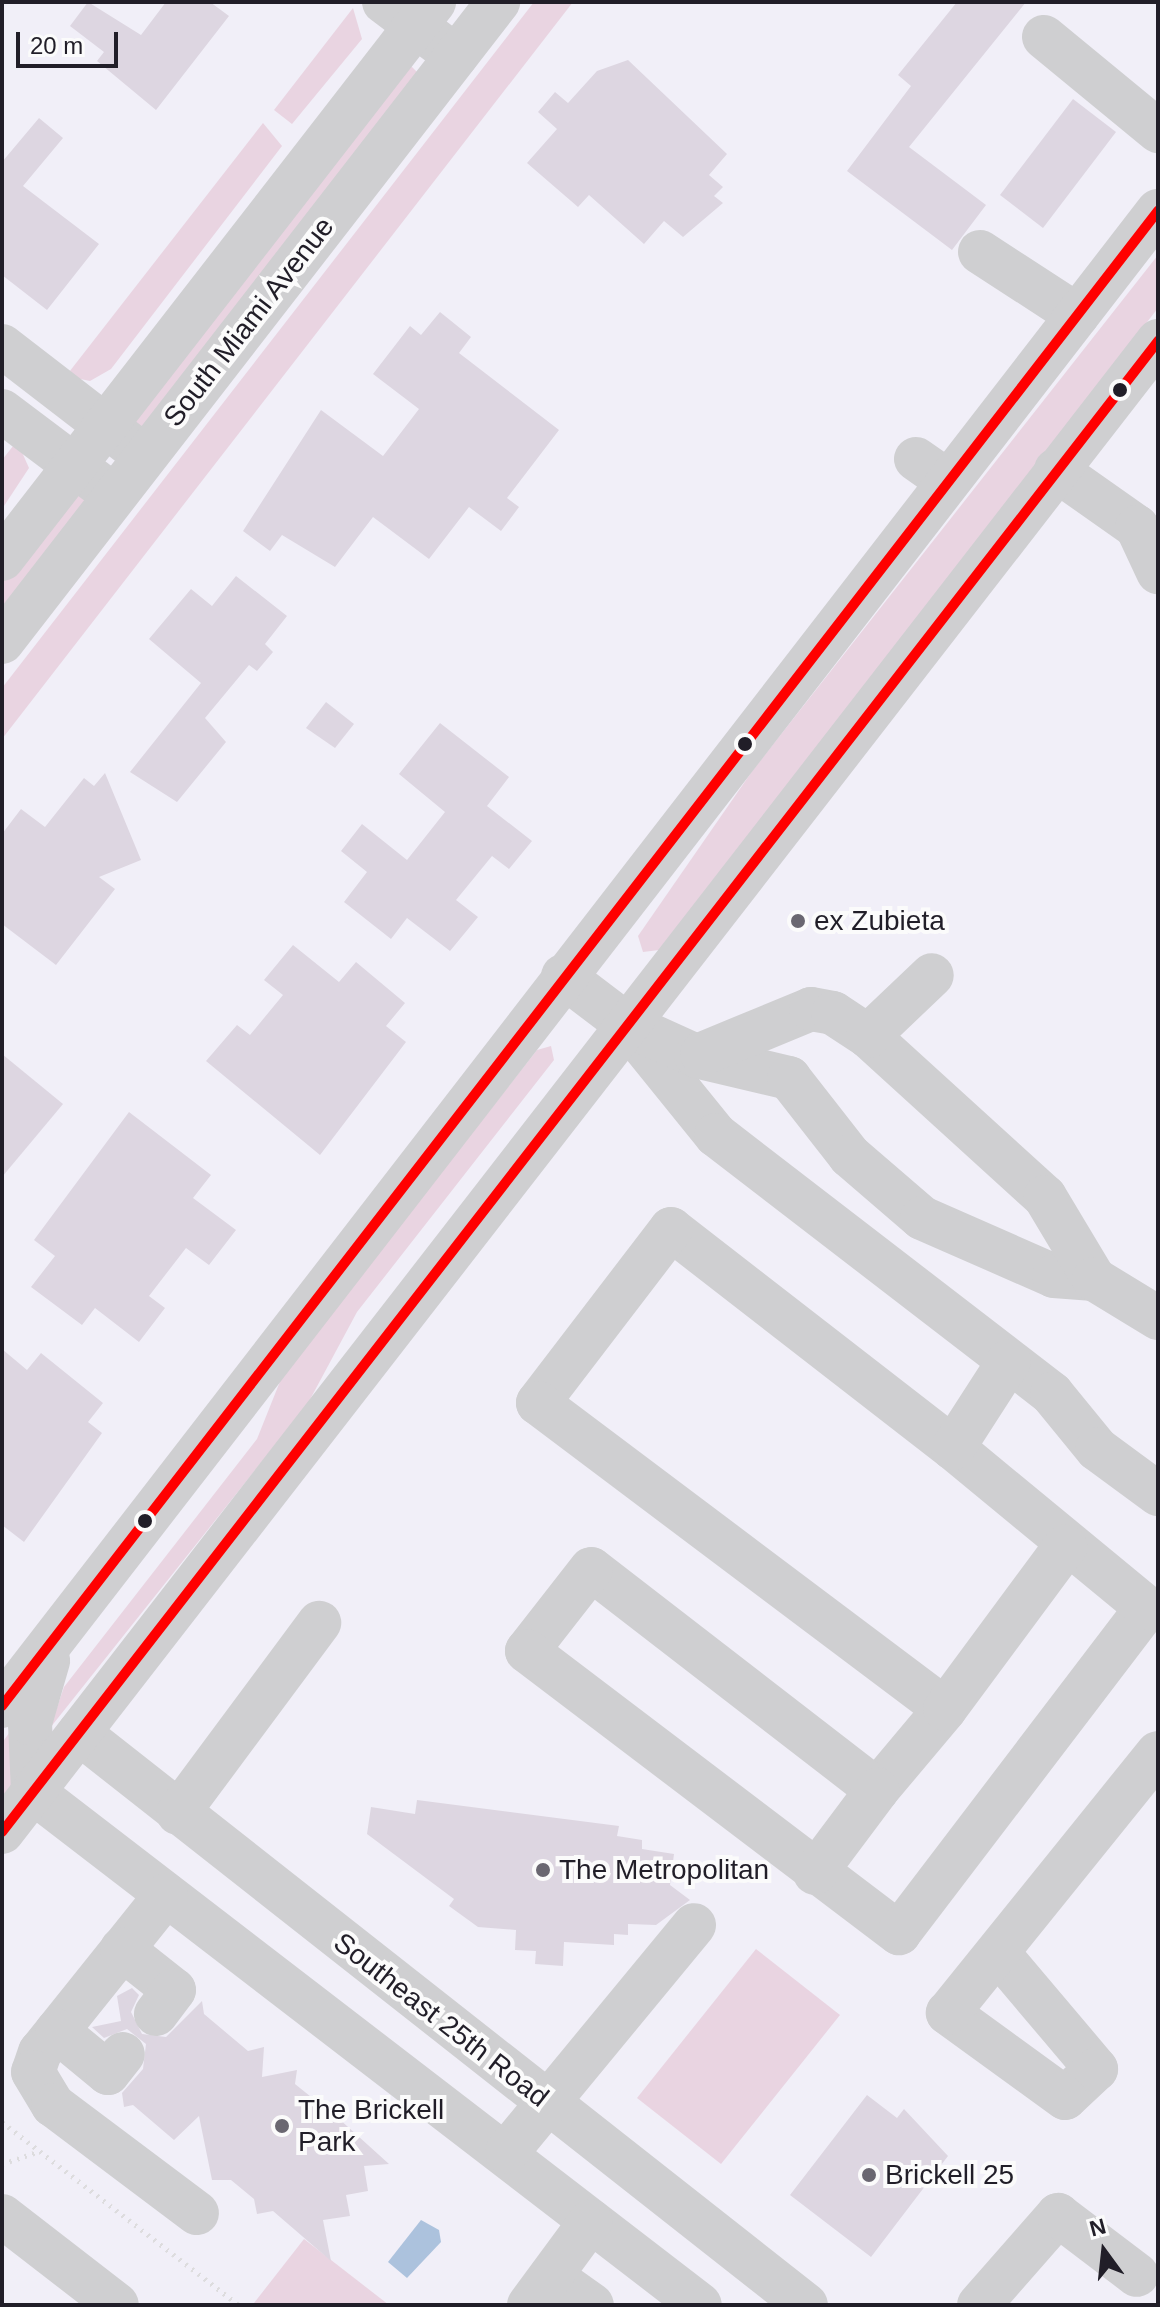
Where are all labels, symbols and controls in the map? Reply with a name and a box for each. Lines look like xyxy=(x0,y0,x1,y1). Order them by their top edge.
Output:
scale bar xyxy=(20,16,122,66)
text: 20 m xyxy=(30,32,83,59)
street label: South Miami Avenue xyxy=(156,210,342,434)
unlabelled marker xyxy=(1112,382,1128,398)
unlabelled marker xyxy=(737,736,753,752)
place label: ex Zubieta xyxy=(814,904,945,938)
marker: ex Zubieta xyxy=(789,912,807,930)
unlabelled marker xyxy=(137,1513,153,1529)
place label: The Metropolitan xyxy=(559,1853,769,1887)
marker: The Metropolitan xyxy=(534,1861,552,1879)
street label: Southeast 25th Road xyxy=(327,1926,555,2114)
place label: The Brickell Park xyxy=(298,2093,444,2159)
marker: The Brickell Park xyxy=(273,2117,291,2135)
place label: Brickell 25 xyxy=(885,2158,1014,2192)
marker: Brickell 25 xyxy=(860,2166,878,2184)
north arrow xyxy=(1064,2211,1144,2291)
text: N xyxy=(1087,2213,1109,2241)

